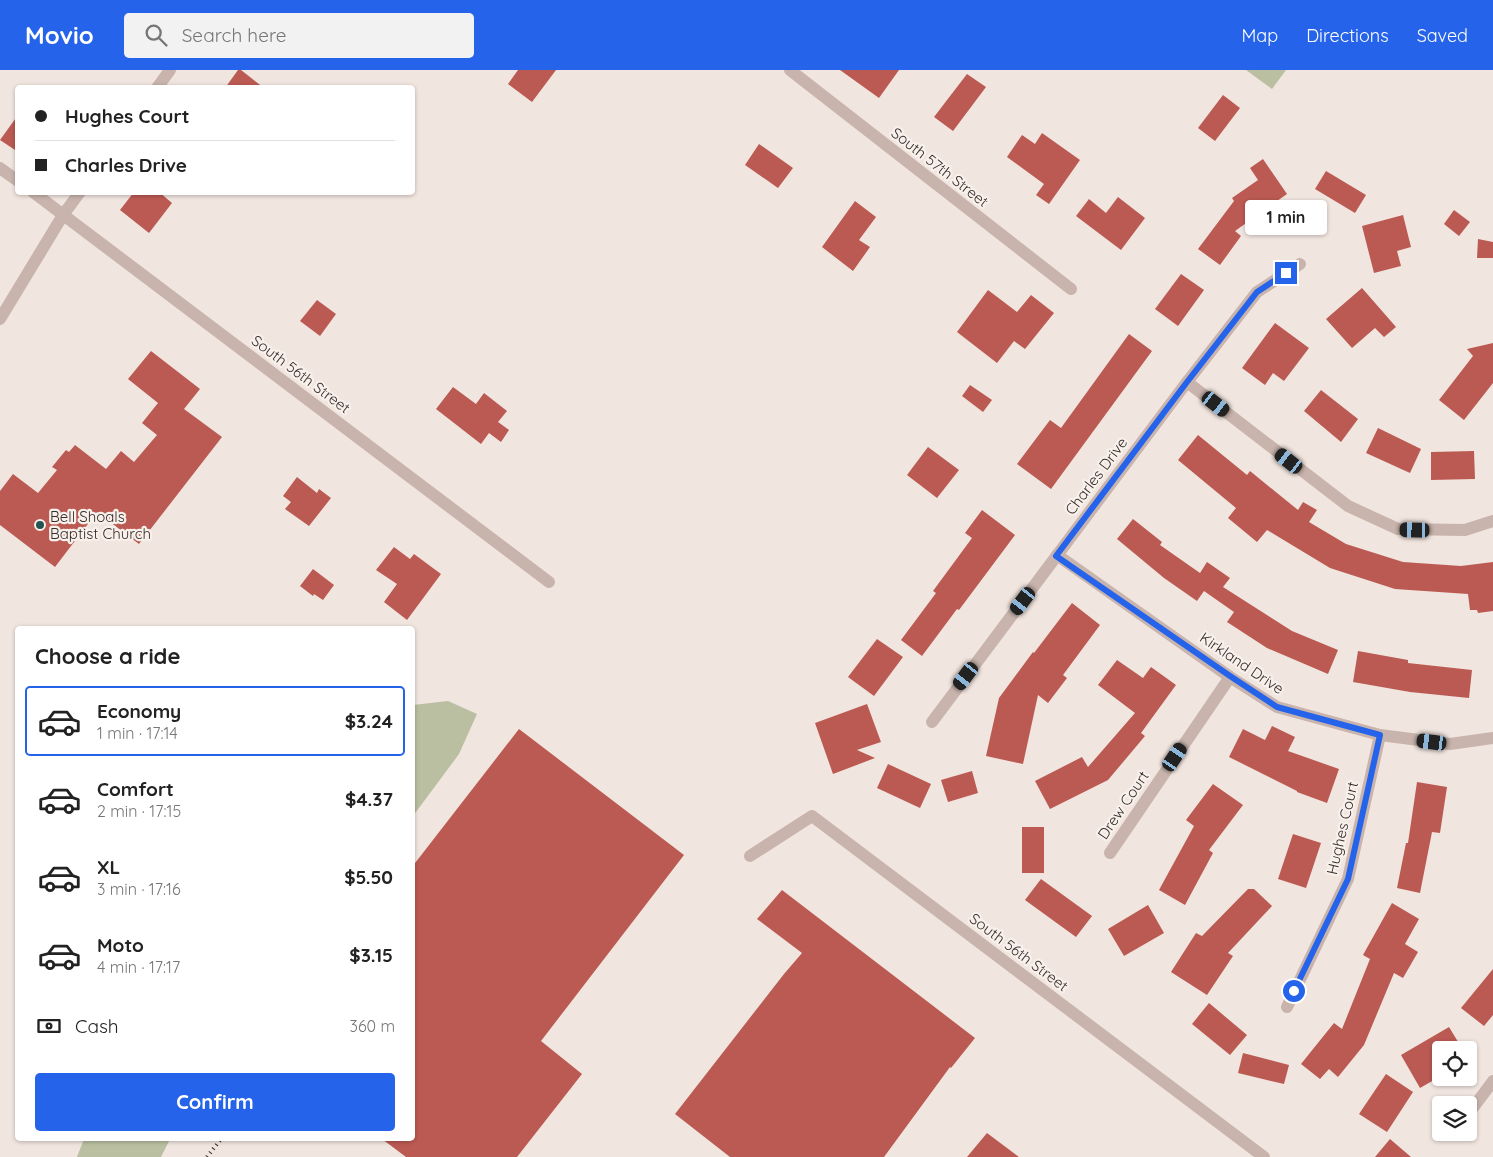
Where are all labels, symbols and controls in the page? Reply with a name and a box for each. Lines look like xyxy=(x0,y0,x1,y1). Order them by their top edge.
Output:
search box xyxy=(124,13,474,58)
text: Movio xyxy=(25,20,94,50)
icon: search xyxy=(142,21,170,49)
text: Search here xyxy=(182,23,287,47)
text: Map xyxy=(1241,24,1278,47)
text: Directions xyxy=(1306,24,1389,47)
text: Saved xyxy=(1417,24,1468,47)
text: Hughes Court xyxy=(65,104,190,128)
street label: South 57th Street xyxy=(888,123,992,211)
text: Charles Drive xyxy=(65,153,187,177)
callout: 1 min xyxy=(1245,200,1327,236)
text: 1 min xyxy=(1267,207,1305,227)
route end xyxy=(1275,262,1297,284)
street label: South 56th Street xyxy=(248,331,354,417)
car xyxy=(1199,389,1232,419)
street label: Charles Drive xyxy=(1061,433,1131,519)
car xyxy=(1272,446,1305,476)
place label: Bell Shoals Baptist Church xyxy=(50,507,151,543)
marker: Bell Shoals Baptist Church xyxy=(34,519,46,531)
car xyxy=(1399,522,1430,538)
car xyxy=(1007,585,1038,617)
street label: Kirkland Drive xyxy=(1196,628,1288,698)
text: Choose a ride xyxy=(35,642,180,670)
car xyxy=(950,660,981,692)
icon: car xyxy=(37,699,82,744)
text: Economy xyxy=(97,699,181,723)
text: $3.24 xyxy=(345,709,393,733)
text: 1 min · 17:14 xyxy=(97,723,178,743)
car xyxy=(1416,733,1447,751)
car xyxy=(1160,740,1189,774)
street label: Drew Court xyxy=(1093,767,1153,843)
icon: car xyxy=(37,777,82,822)
text: Comfort xyxy=(97,777,174,801)
street label: Hughes Court xyxy=(1322,780,1362,876)
text: $4.37 xyxy=(345,787,393,811)
text: 2 min · 17:15 xyxy=(97,801,181,821)
icon: car xyxy=(37,855,82,900)
text: XL xyxy=(97,855,120,879)
text: $5.50 xyxy=(344,865,393,889)
text: 3 min · 17:16 xyxy=(97,879,181,899)
street label: South 56th Street xyxy=(966,909,1072,995)
icon: car xyxy=(37,933,82,978)
text: Moto xyxy=(97,933,144,957)
text: $3.15 xyxy=(349,943,393,967)
text: 4 min · 17:17 xyxy=(97,957,180,977)
route start xyxy=(1283,980,1305,1002)
icon: cash xyxy=(35,1012,63,1040)
text: Cash xyxy=(75,1014,119,1038)
text: 360 m xyxy=(350,1016,395,1036)
map controls xyxy=(1432,1041,1477,1141)
button: locate xyxy=(1432,1041,1477,1086)
button: Confirm xyxy=(35,1073,395,1131)
button: layers xyxy=(1432,1096,1477,1141)

